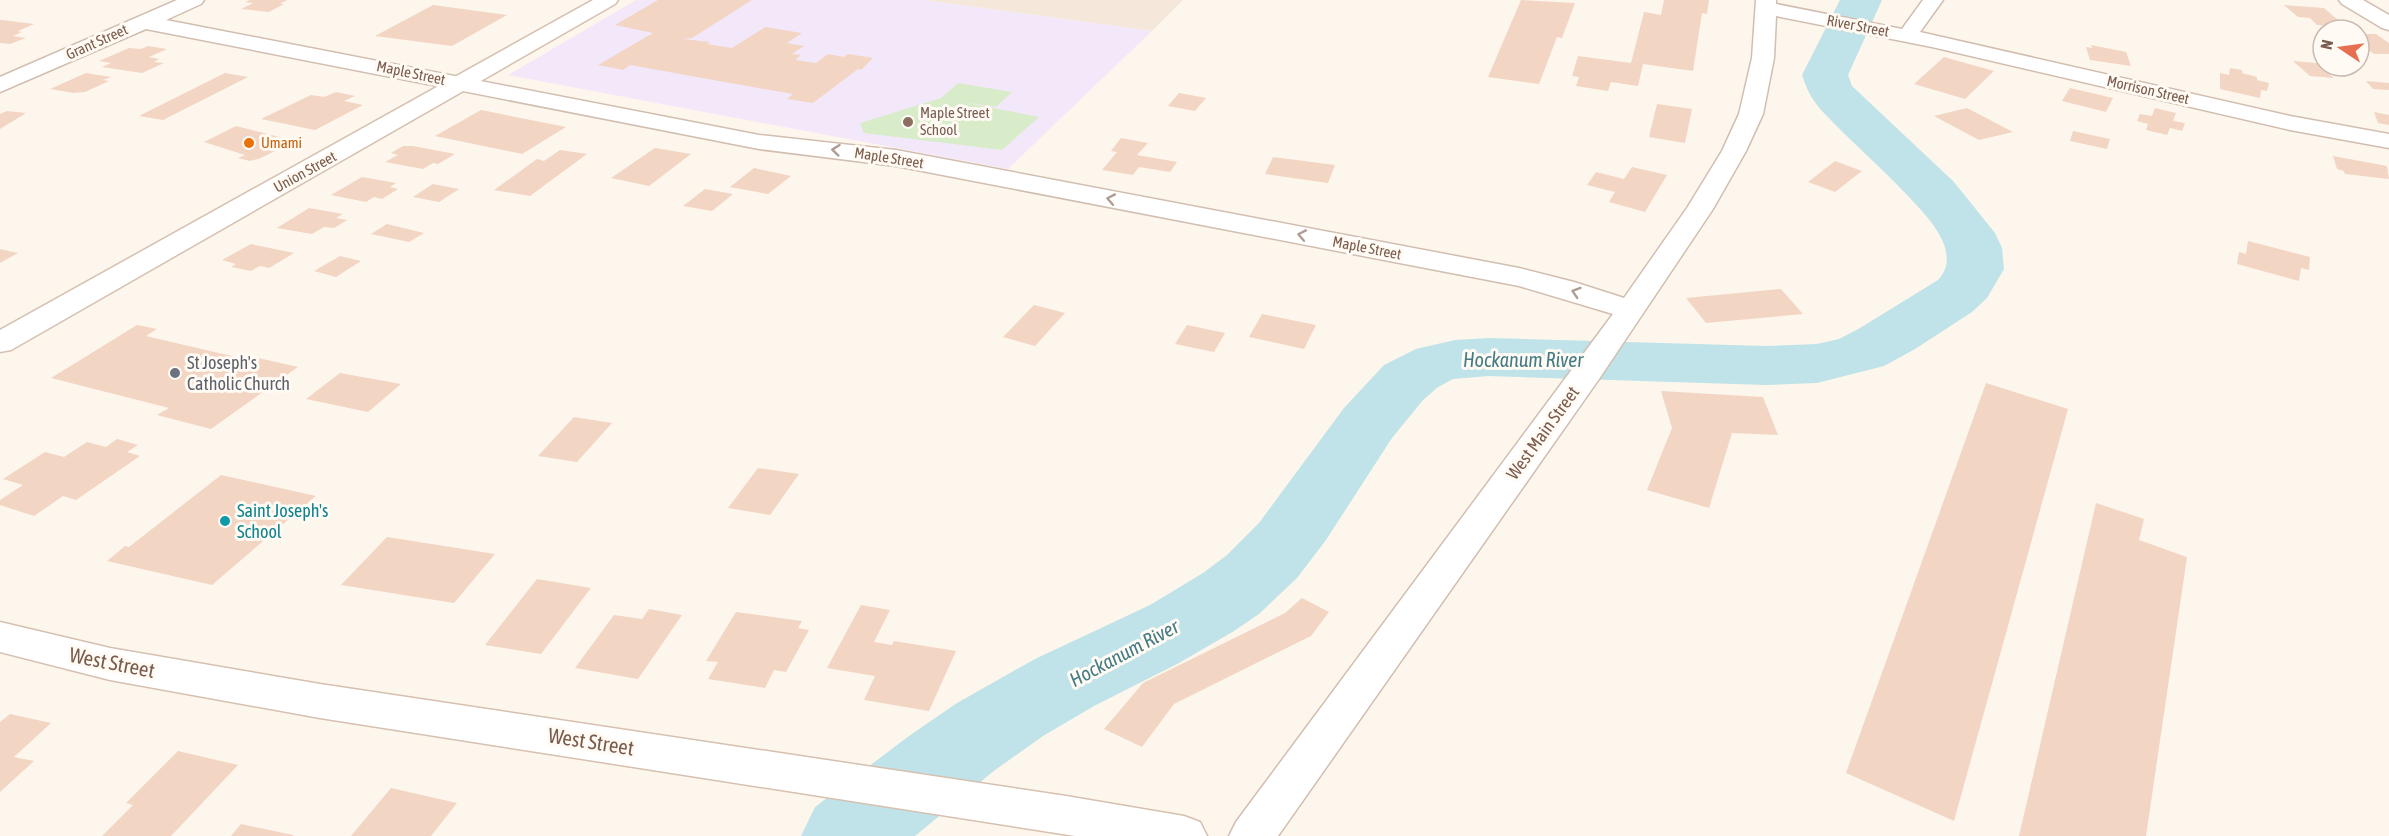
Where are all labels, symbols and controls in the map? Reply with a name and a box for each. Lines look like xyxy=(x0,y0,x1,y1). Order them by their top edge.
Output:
street label: River Street xyxy=(1825,11,1891,40)
north arrow xyxy=(2311,18,2371,78)
street label: Grant Street xyxy=(63,20,130,63)
text: N xyxy=(2317,38,2336,51)
street label: Maple Street xyxy=(375,57,447,88)
street label: Morrison Street xyxy=(2105,72,2191,107)
place label: Maple Street School xyxy=(920,104,990,138)
marker: Maple Street School xyxy=(901,115,915,129)
place label: Umami xyxy=(261,134,302,151)
marker: Umami xyxy=(242,136,256,150)
one-way arrow xyxy=(832,144,841,157)
street label: Maple Street xyxy=(853,144,925,171)
street label: Union Street xyxy=(271,147,339,196)
one-way arrow xyxy=(1106,193,1116,206)
one-way arrow xyxy=(1298,229,1308,242)
street label: Maple Street xyxy=(1331,233,1403,263)
one-way arrow xyxy=(1571,287,1582,299)
water label: Hockanum River xyxy=(1463,348,1584,371)
place label: St Joseph's Catholic Church xyxy=(187,352,290,394)
marker: St Joseph's Catholic Church xyxy=(168,366,182,380)
street label: West Main Street xyxy=(1502,382,1583,483)
place label: Saint Joseph's School xyxy=(237,500,328,542)
marker: Saint Joseph's School xyxy=(218,514,232,528)
water label: Hockanum River xyxy=(1065,614,1183,691)
street label: West Street xyxy=(67,642,157,682)
street label: West Street xyxy=(547,722,636,760)

